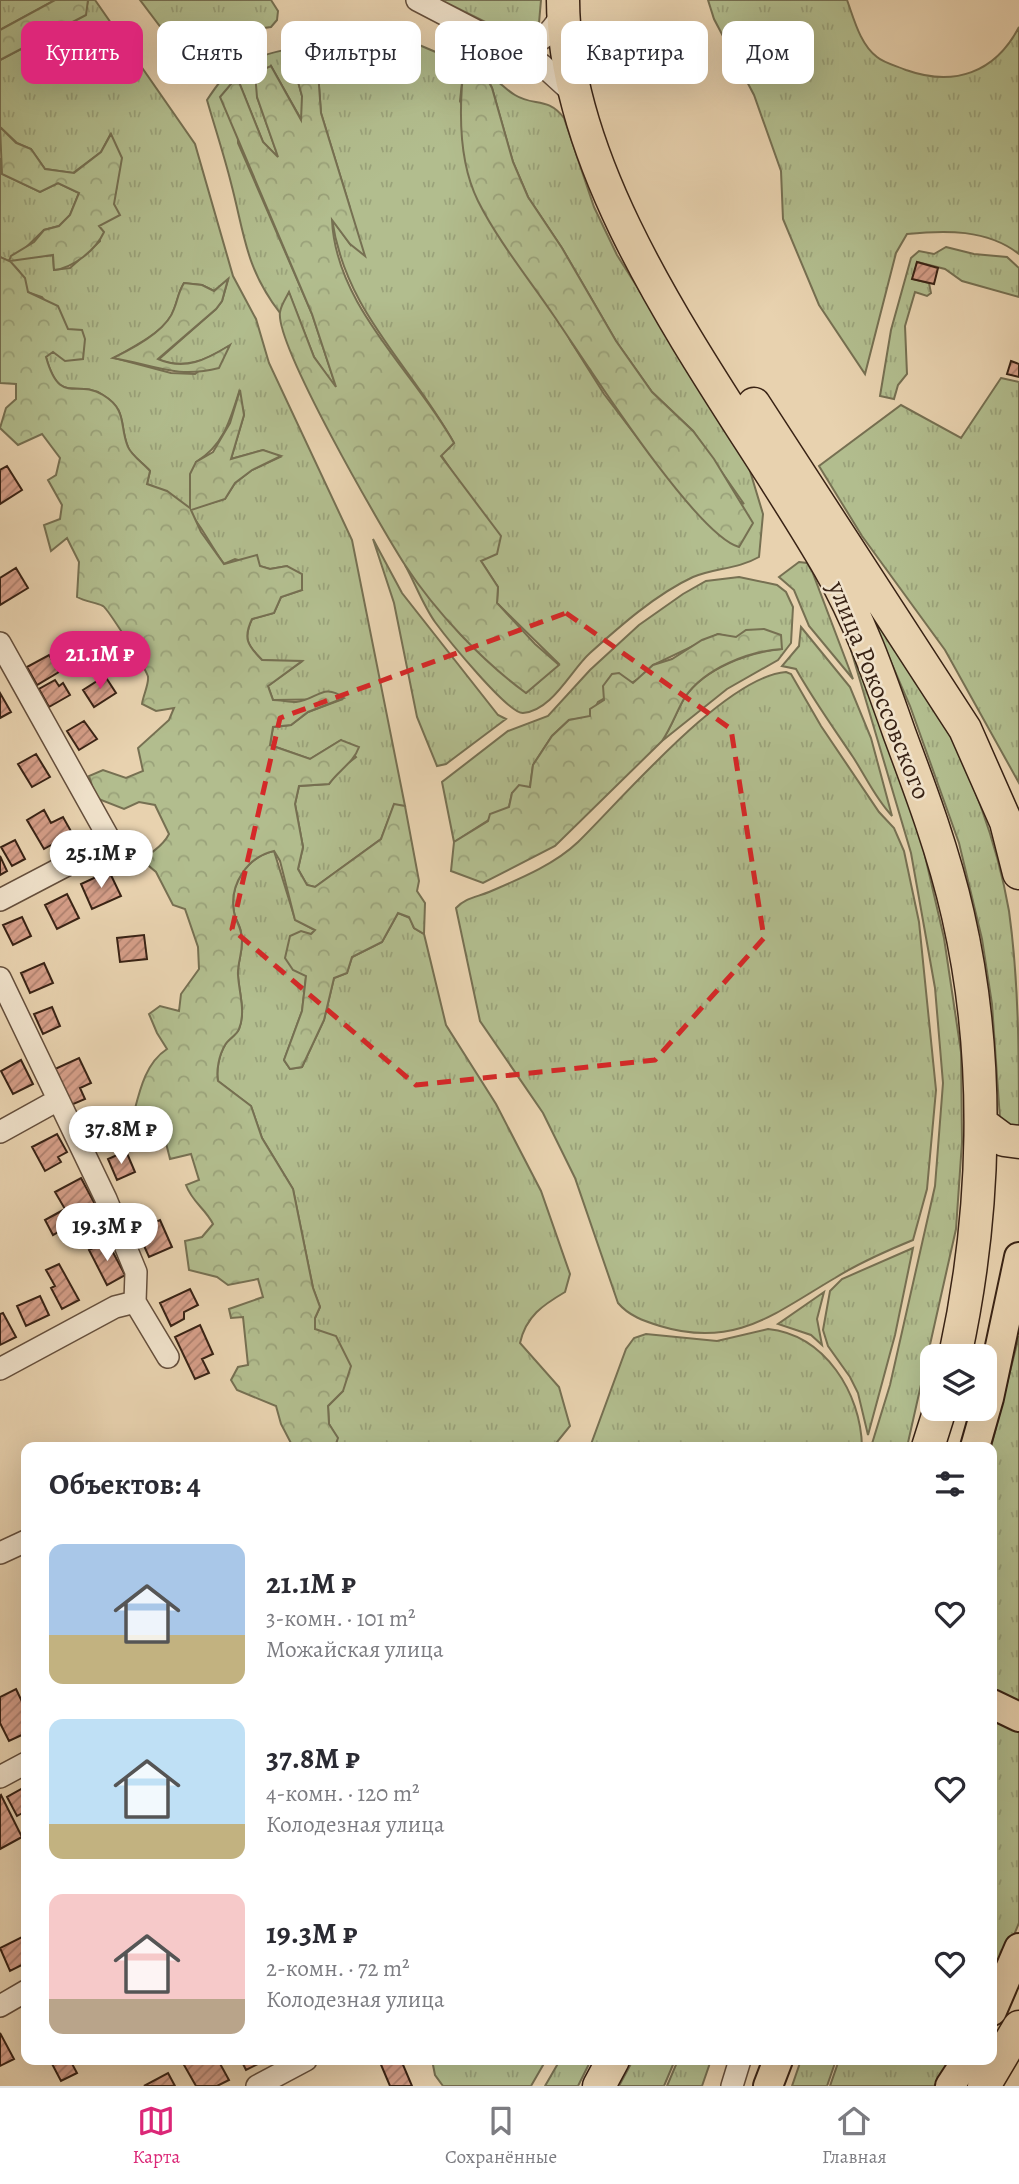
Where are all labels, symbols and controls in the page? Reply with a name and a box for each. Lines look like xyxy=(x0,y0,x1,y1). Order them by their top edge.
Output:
chip: Купить xyxy=(21,21,143,84)
chip: Снять xyxy=(157,21,267,84)
chip: Фильтры xyxy=(281,21,421,84)
chip: Новое xyxy=(435,21,547,84)
chip: Квартира xyxy=(561,21,708,84)
chip: Дом xyxy=(722,21,814,84)
street label: улица Рокоссовского xyxy=(819,575,939,805)
pin: 21.1M ₽ xyxy=(35,632,165,691)
text: 21.1M ₽ xyxy=(66,638,134,669)
pin: 25.1M ₽ xyxy=(36,830,166,890)
text: 25.1M ₽ xyxy=(66,837,136,868)
pin: 37.8M ₽ xyxy=(56,1106,186,1166)
text: 37.8M ₽ xyxy=(85,1113,157,1144)
pin: 19.3M ₽ xyxy=(42,1204,172,1263)
text: 19.3M ₽ xyxy=(72,1210,142,1241)
map controls xyxy=(920,1344,997,1421)
button: layers xyxy=(920,1344,997,1421)
text: Объектов: 4 xyxy=(49,1464,201,1504)
icon: filters xyxy=(931,1465,969,1503)
text: 21.1M ₽ xyxy=(266,1563,356,1603)
icon: home xyxy=(105,1572,189,1656)
icon: heart xyxy=(931,1595,969,1633)
text: 3-комн. · 101 m² xyxy=(266,1603,416,1634)
text: Можайская улица xyxy=(266,1634,444,1665)
text: 37.8M ₽ xyxy=(266,1738,360,1778)
icon: home xyxy=(105,1747,189,1831)
icon: heart xyxy=(931,1770,969,1808)
text: 4-комн. · 120 m² xyxy=(266,1778,420,1809)
text: Колодезная улица xyxy=(266,1809,445,1840)
text: 19.3M ₽ xyxy=(266,1913,357,1953)
icon: home xyxy=(105,1922,189,2006)
icon: heart xyxy=(931,1945,969,1983)
text: 2-комн. · 72 m² xyxy=(266,1953,410,1984)
text: Колодезная улица xyxy=(266,1984,445,2015)
tab: Карта xyxy=(132,2102,180,2170)
tab: Сохранённые xyxy=(445,2102,557,2170)
tab: Главная xyxy=(822,2102,887,2170)

